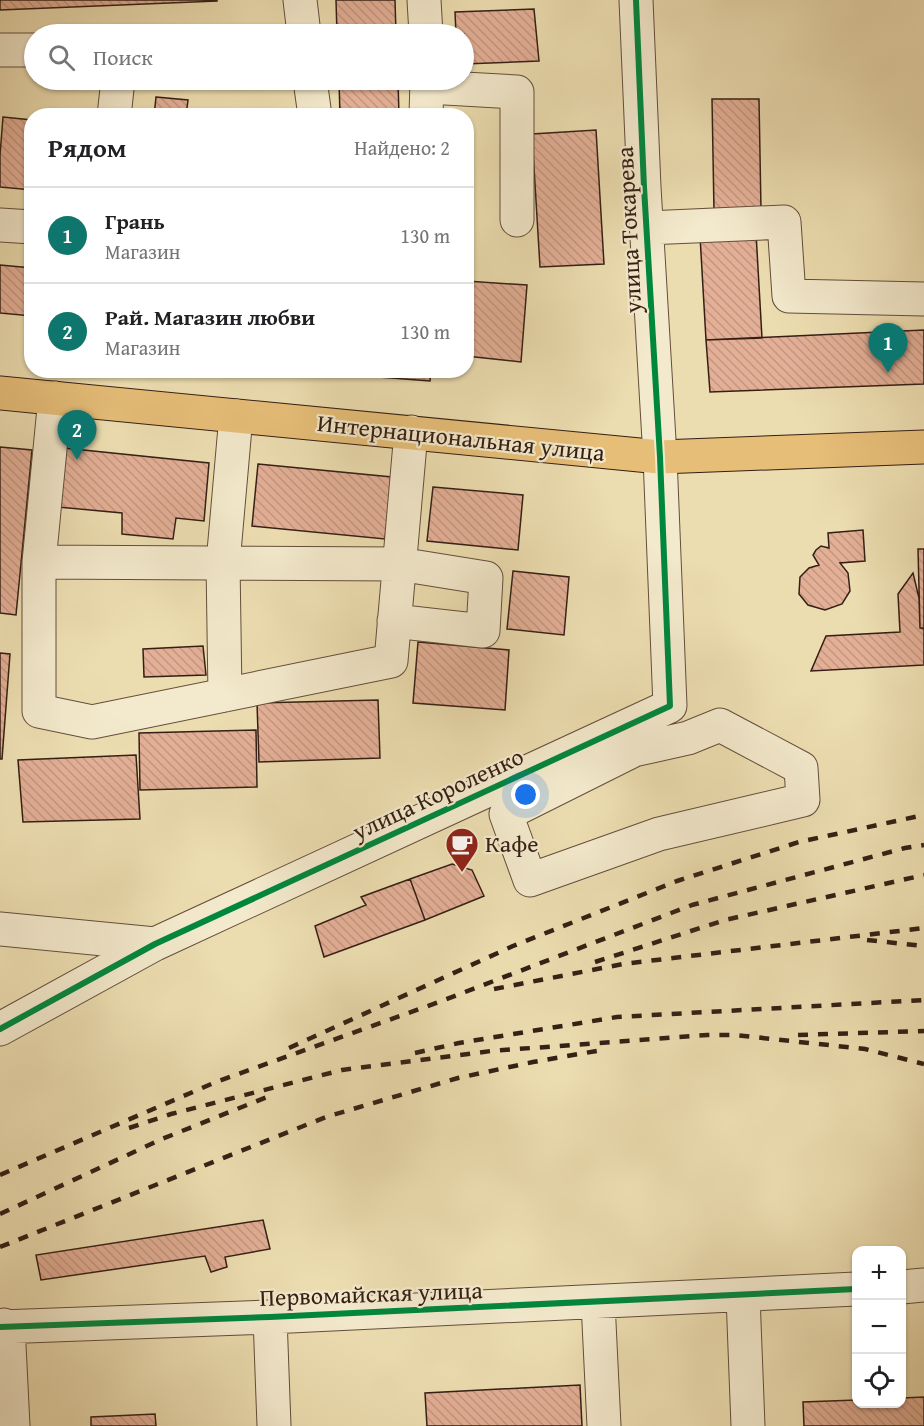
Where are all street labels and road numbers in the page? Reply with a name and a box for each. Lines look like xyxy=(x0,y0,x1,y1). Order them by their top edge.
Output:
street label: улица Токарева xyxy=(607,145,650,315)
street label: Интернациональная улица xyxy=(316,405,607,470)
street label: улица Короленко xyxy=(345,738,529,849)
street label: Первомайская улица xyxy=(259,1272,484,1315)

